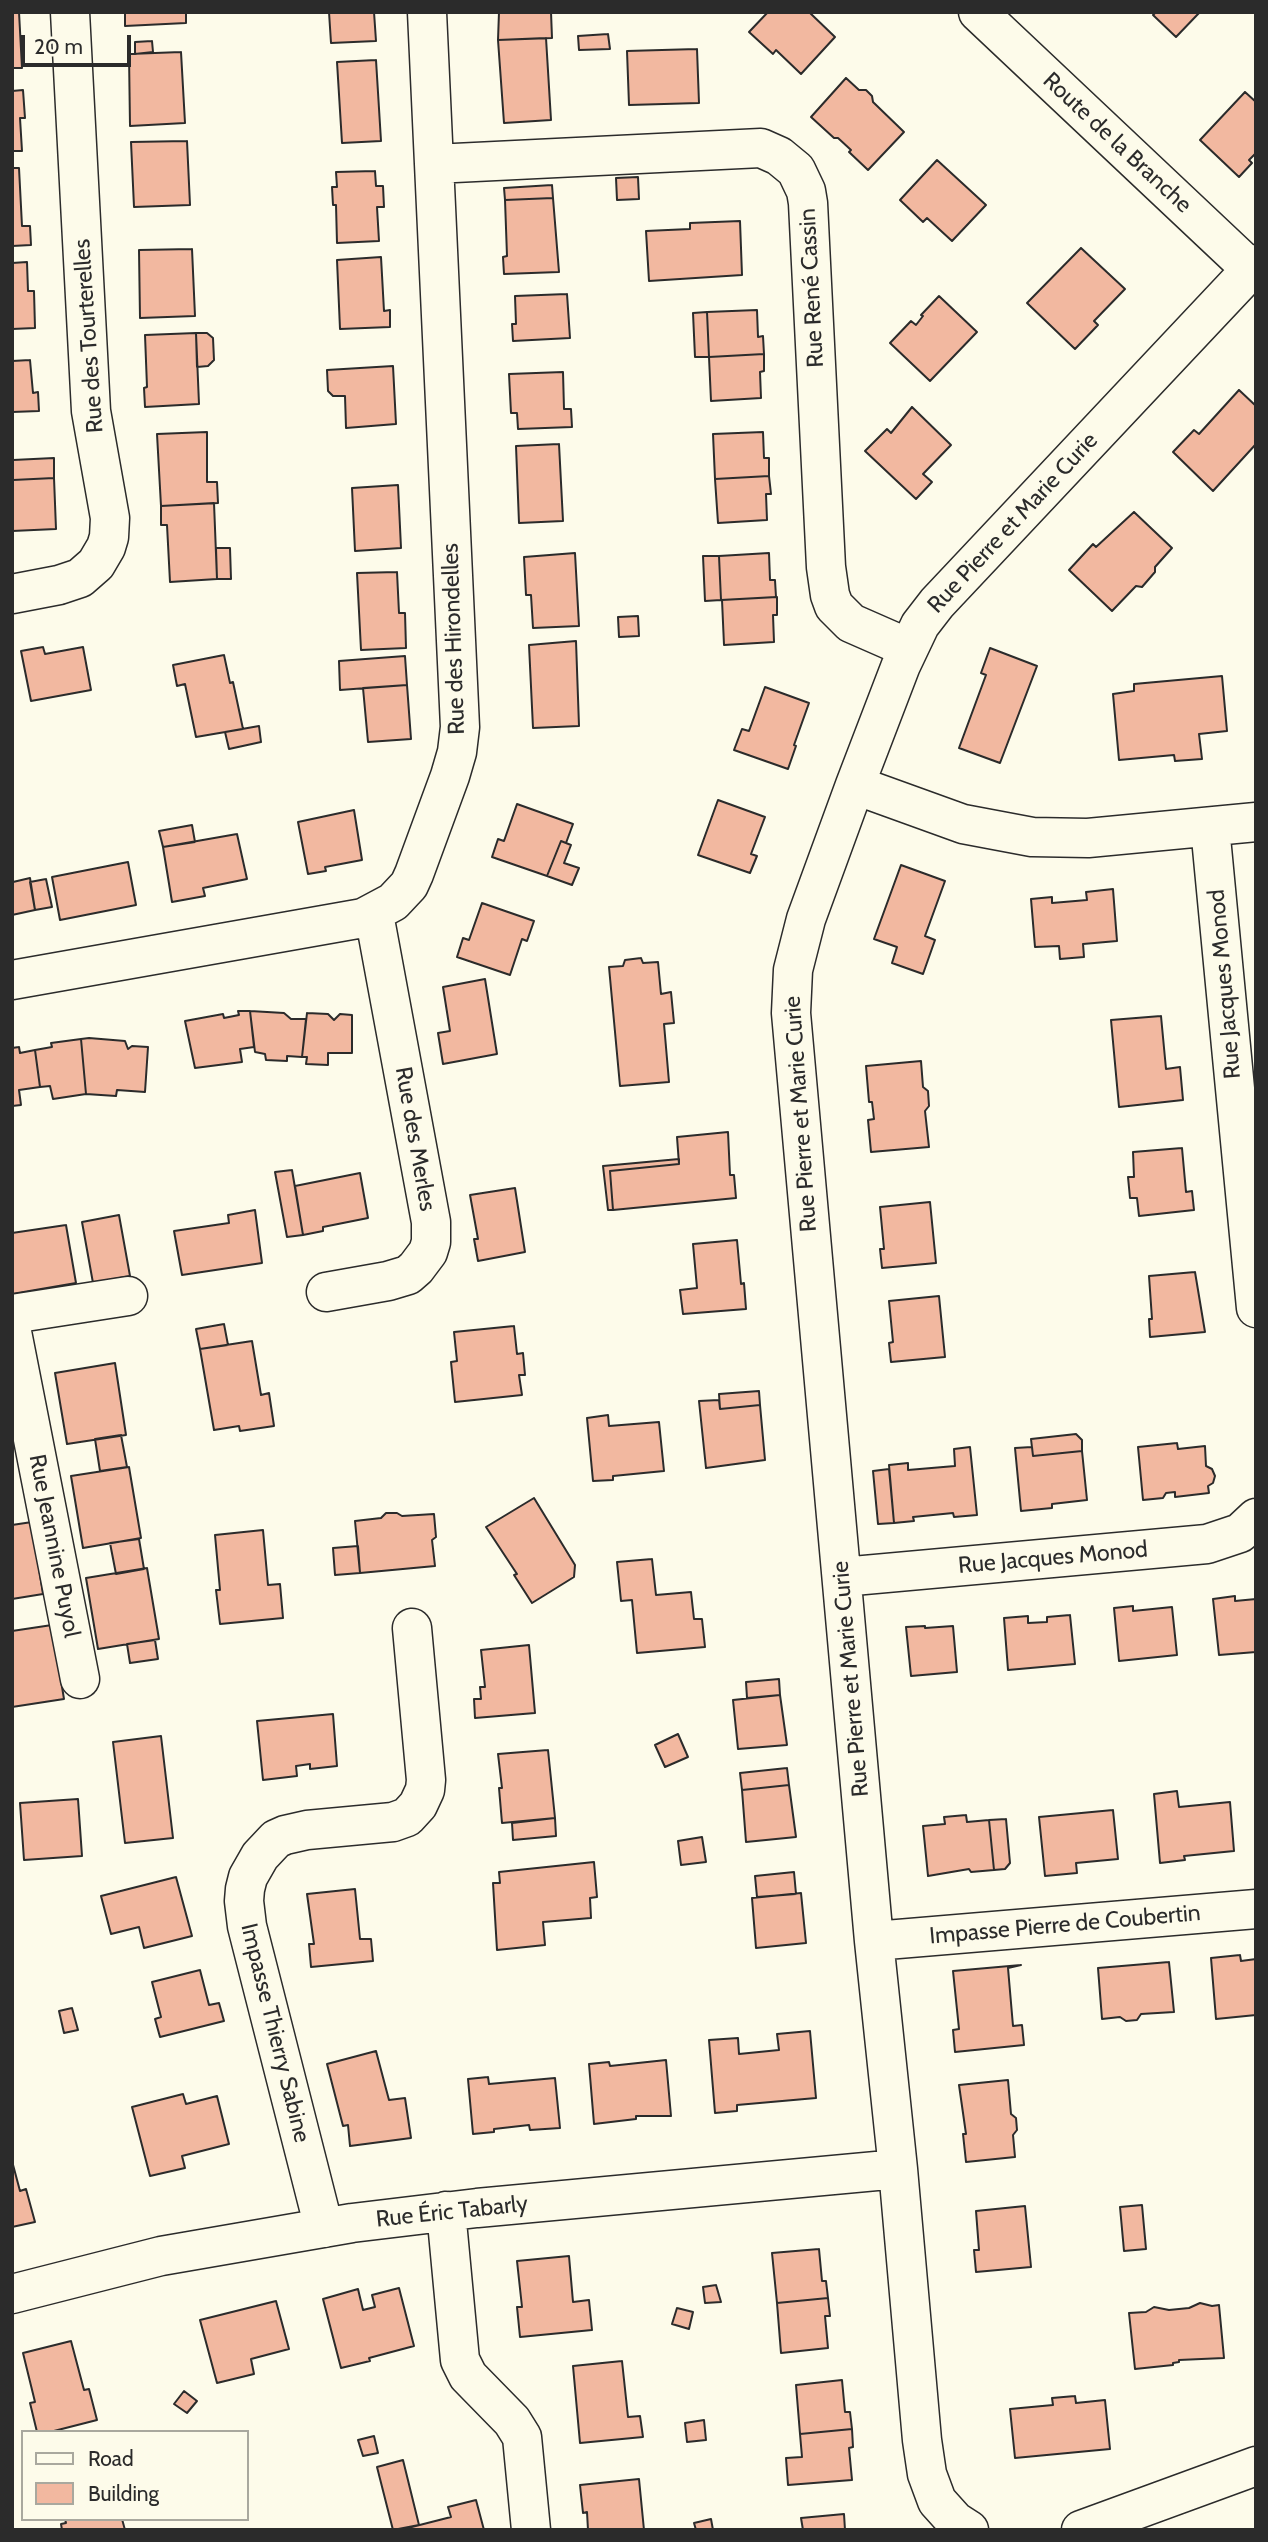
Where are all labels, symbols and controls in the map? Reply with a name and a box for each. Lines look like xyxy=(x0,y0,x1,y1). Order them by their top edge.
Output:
scale bar xyxy=(24,21,135,65)
text: 20 m xyxy=(34,34,83,59)
street label: Route de la Branche xyxy=(1037,67,1197,219)
street label: Rue René Cassin xyxy=(794,208,830,368)
street label: Rue des Tourterelles xyxy=(68,238,110,434)
street label: Rue Pierre et Marie Curie xyxy=(922,427,1104,619)
street label: Rue des Hirondelles xyxy=(437,543,471,735)
street label: Rue Jacques Monod xyxy=(1203,888,1247,1080)
street label: Rue Pierre et Marie Curie xyxy=(779,995,823,1233)
street label: Rue des Merles xyxy=(389,1065,441,1213)
street label: Rue Jeannine Puyol xyxy=(23,1452,85,1640)
street label: Rue Jacques Monod xyxy=(957,1536,1149,1580)
street label: Rue Pierre et Marie Curie xyxy=(827,1560,875,1798)
street label: Impasse Pierre de Coubertin xyxy=(928,1899,1202,1951)
street label: Impasse Thierry Sabine xyxy=(234,1921,316,2145)
street label: Rue Éric Tabarly xyxy=(375,2190,529,2234)
legend xyxy=(21,2430,248,2521)
text: Road xyxy=(88,2446,134,2471)
text: Building xyxy=(88,2481,159,2506)

